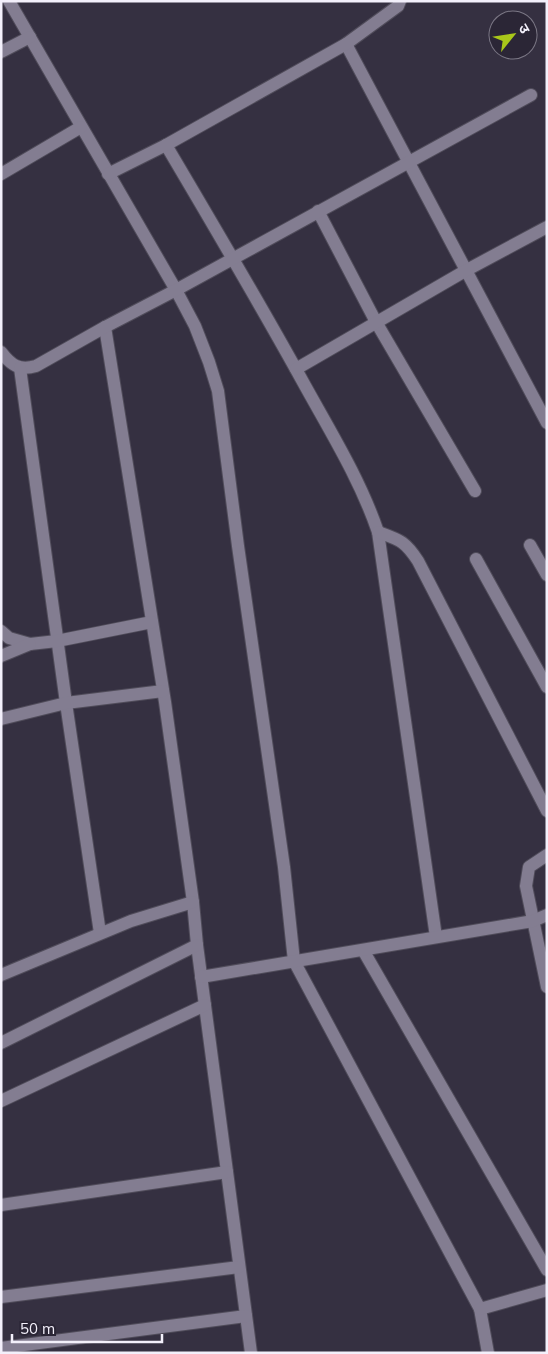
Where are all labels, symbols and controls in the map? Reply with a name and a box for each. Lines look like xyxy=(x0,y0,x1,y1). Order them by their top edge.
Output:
north arrow xyxy=(488,10,538,60)
text: उ xyxy=(514,20,535,37)
scale bar xyxy=(12,1312,162,1344)
text: 50 m xyxy=(20,1319,55,1338)

